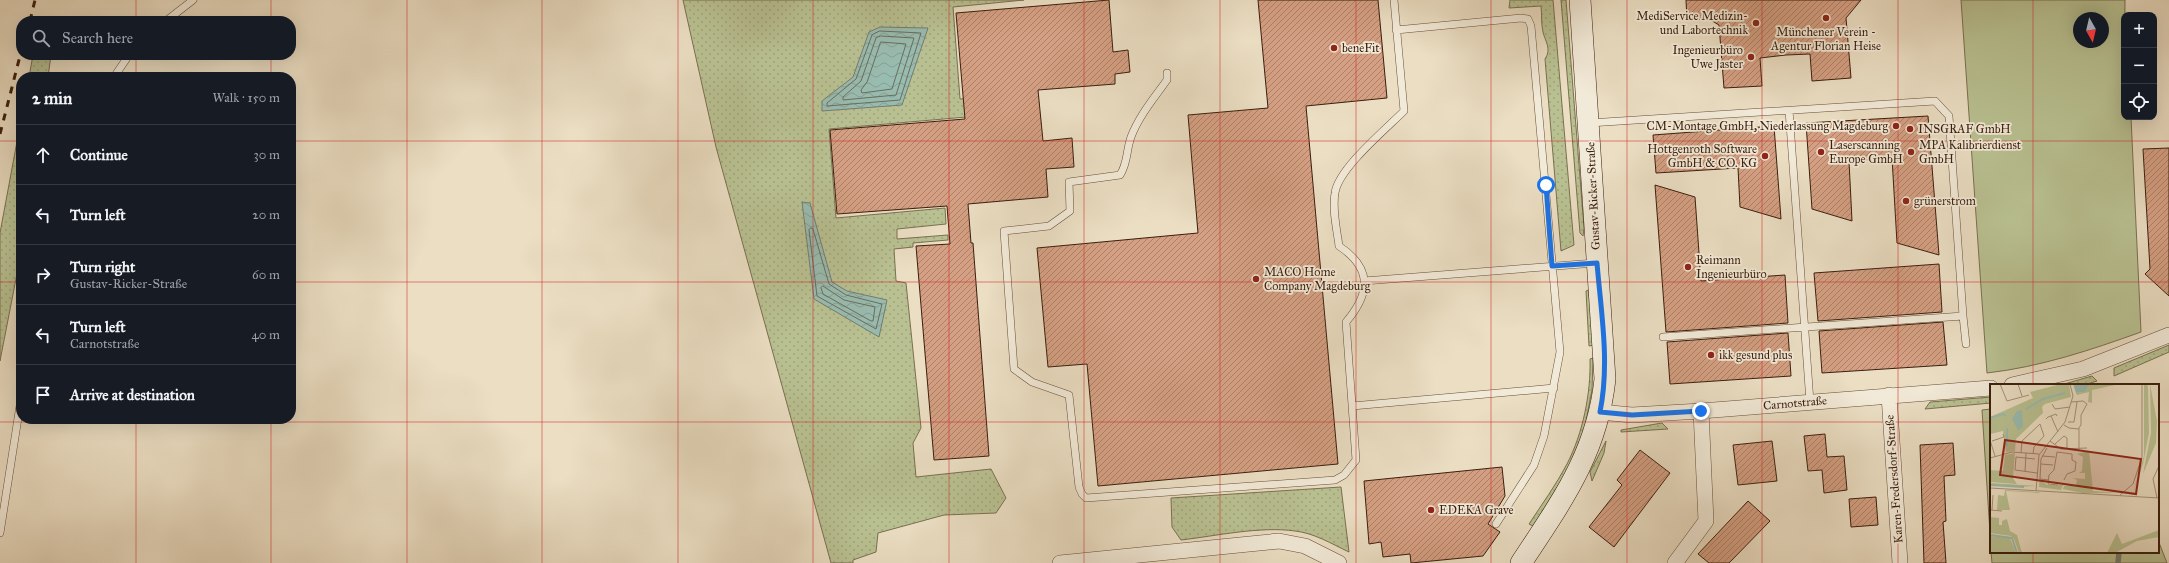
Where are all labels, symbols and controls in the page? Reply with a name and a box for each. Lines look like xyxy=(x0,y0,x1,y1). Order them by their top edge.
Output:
place label: MediService Medizin- und Labortechnik xyxy=(1636,9,1748,37)
north arrow xyxy=(2073,12,2109,48)
map controls xyxy=(2121,12,2157,120)
button: + xyxy=(2121,12,2157,48)
marker: Münchener Verein - Agentur Florian Heise xyxy=(1821,13,1831,23)
search box xyxy=(16,16,296,60)
marker: MediService Medizin- und Labortechnik xyxy=(1751,18,1761,28)
place label: Münchener Verein - Agentur Florian Heise xyxy=(1770,25,1881,54)
icon: search xyxy=(30,27,52,49)
text: Search here xyxy=(62,29,133,47)
place label: beneFit xyxy=(1342,41,1380,55)
marker: beneFit xyxy=(1329,43,1339,53)
place label: Ingenieurbüro Uwe Jaster xyxy=(1672,43,1743,72)
button: − xyxy=(2121,48,2157,84)
marker: Ingenieurbüro Uwe Jaster xyxy=(1746,52,1756,62)
button: locate xyxy=(2121,84,2157,120)
text: 2 min xyxy=(32,88,72,109)
text: Walk · 150 m xyxy=(212,90,280,106)
place label: CM-Montage GmbH, Niederlassung Magdeburg xyxy=(1646,119,1888,134)
marker: CM-Montage GmbH, Niederlassung Magdeburg xyxy=(1891,121,1901,131)
place label: INSGRAF GmbH xyxy=(1918,122,2011,136)
marker: INSGRAF GmbH xyxy=(1905,124,1915,134)
place label: Laserscanning Europe GmbH xyxy=(1829,138,1903,166)
place label: MPA Kalibrierdienst GmbH xyxy=(1919,138,2022,166)
street label: Gustav-Ricker-Straße xyxy=(1583,142,1603,250)
place label: Hottgenroth Software GmbH & CO. KG xyxy=(1647,142,1757,170)
icon: ahead xyxy=(32,144,54,166)
text: Continue xyxy=(70,146,128,164)
text: 30 m xyxy=(254,147,280,163)
marker: Laserscanning Europe GmbH xyxy=(1816,147,1826,157)
marker: MPA Kalibrierdienst GmbH xyxy=(1906,147,1916,157)
marker: Hottgenroth Software GmbH & CO. KG xyxy=(1760,151,1770,161)
route start xyxy=(1537,176,1555,194)
place label: grünerstrom xyxy=(1914,194,1976,209)
marker: grünerstrom xyxy=(1901,196,1911,206)
icon: left xyxy=(32,204,54,226)
text: Turn left xyxy=(70,206,126,224)
text: 20 m xyxy=(252,207,280,223)
place label: Reimann Ingenieurbüro xyxy=(1696,253,1767,282)
text: Turn right xyxy=(70,258,135,276)
marker: Reimann Ingenieurbüro xyxy=(1683,262,1693,272)
icon: right xyxy=(32,264,54,286)
place label: MACO Home Company Magdeburg xyxy=(1264,265,1371,294)
text: 60 m xyxy=(252,267,280,283)
marker: MACO Home Company Magdeburg xyxy=(1251,274,1261,284)
text: Gustav-Ricker-Straße xyxy=(70,276,187,292)
text: Turn left xyxy=(70,318,126,336)
icon: left xyxy=(32,324,54,346)
text: 40 m xyxy=(251,327,280,343)
text: Carnotstraße xyxy=(70,336,139,352)
place label: ikk gesund plus xyxy=(1719,348,1792,363)
marker: ikk gesund plus xyxy=(1706,350,1716,360)
icon: arrive xyxy=(32,384,54,406)
inset map xyxy=(1990,384,2159,553)
text: Arrive at destination xyxy=(70,386,195,404)
street label: Carnotstraße xyxy=(1762,393,1828,413)
route end xyxy=(1692,402,1710,420)
street label: Karen-Fredersdorf-Straße xyxy=(1883,414,1905,544)
place label: EDEKA Grave xyxy=(1439,503,1514,517)
marker: EDEKA Grave xyxy=(1426,505,1436,515)

